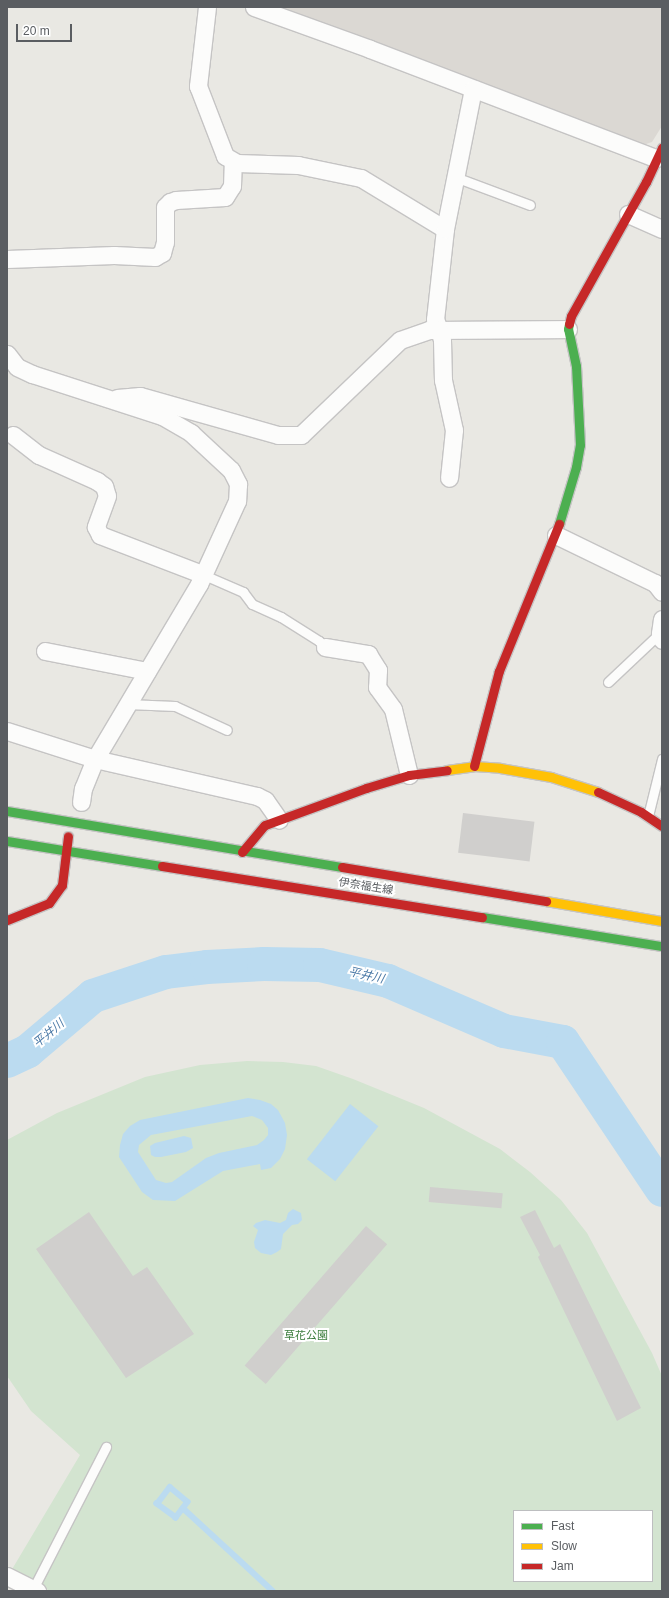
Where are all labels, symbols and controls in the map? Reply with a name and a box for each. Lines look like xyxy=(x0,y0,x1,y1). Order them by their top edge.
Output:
scale bar xyxy=(18,16,74,42)
text: 20 m xyxy=(23,24,50,38)
street label: 伊奈福生線 xyxy=(338,875,394,897)
water label: 平井川 xyxy=(347,965,385,987)
water label: 平井川 xyxy=(31,1017,67,1051)
park label: 草花公園 xyxy=(284,1328,328,1342)
legend xyxy=(513,1510,653,1582)
text: Fast xyxy=(551,1519,574,1533)
text: Slow xyxy=(551,1539,577,1553)
text: Jam xyxy=(551,1559,574,1573)

